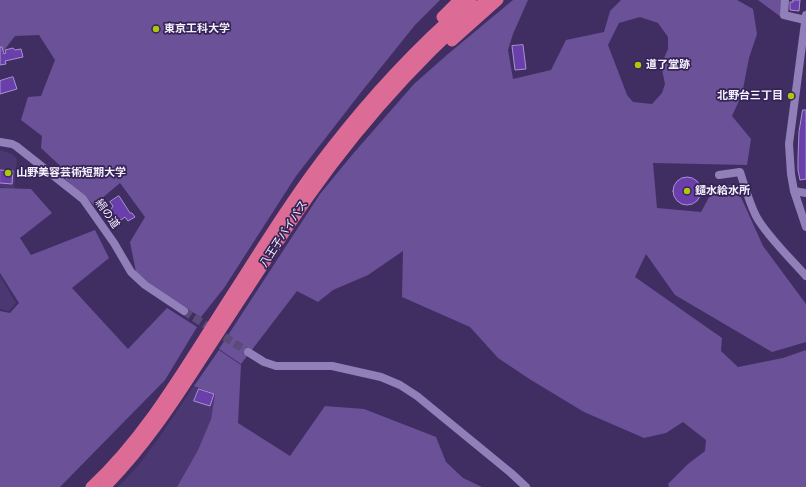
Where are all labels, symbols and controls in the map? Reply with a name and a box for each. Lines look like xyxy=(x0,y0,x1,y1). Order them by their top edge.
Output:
place label: 東京工科大学 xyxy=(164,22,230,36)
marker: 東京工科大学 xyxy=(151,24,161,34)
place label: 道了堂跡 xyxy=(646,58,690,72)
marker: 道了堂跡 xyxy=(633,60,643,70)
place label: 北野台三丁目 xyxy=(717,89,783,103)
marker: 北野台三丁目 xyxy=(786,91,796,101)
place label: 山野美容芸術短期大学 xyxy=(16,166,126,180)
marker: 山野美容芸術短期大学 xyxy=(3,168,13,178)
place label: 鑓水給水所 xyxy=(695,184,750,198)
marker: 鑓水給水所 xyxy=(682,186,692,196)
street label: 絹の道 xyxy=(92,197,122,231)
street label: 八王子バイパス xyxy=(257,198,311,270)

